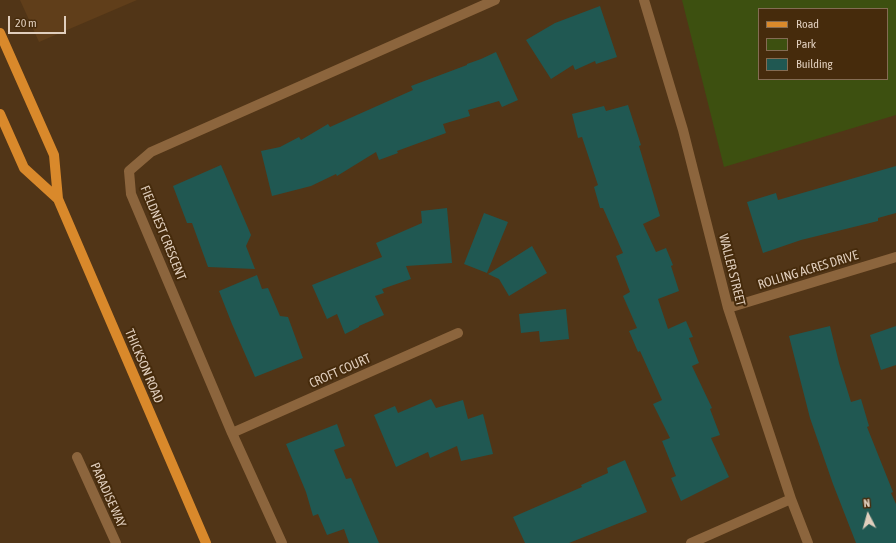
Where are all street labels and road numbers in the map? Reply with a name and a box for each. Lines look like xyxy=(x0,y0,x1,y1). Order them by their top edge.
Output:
street label: FIELDNEST CRESCENT xyxy=(137,183,189,283)
street label: WALLER STREET xyxy=(715,232,749,308)
street label: ROLLING ACRES DRIVE xyxy=(756,247,860,293)
street label: THICKSON ROAD xyxy=(121,327,167,405)
street label: CROFT COURT xyxy=(307,351,373,391)
street label: PARADISE WAY xyxy=(87,460,129,530)

